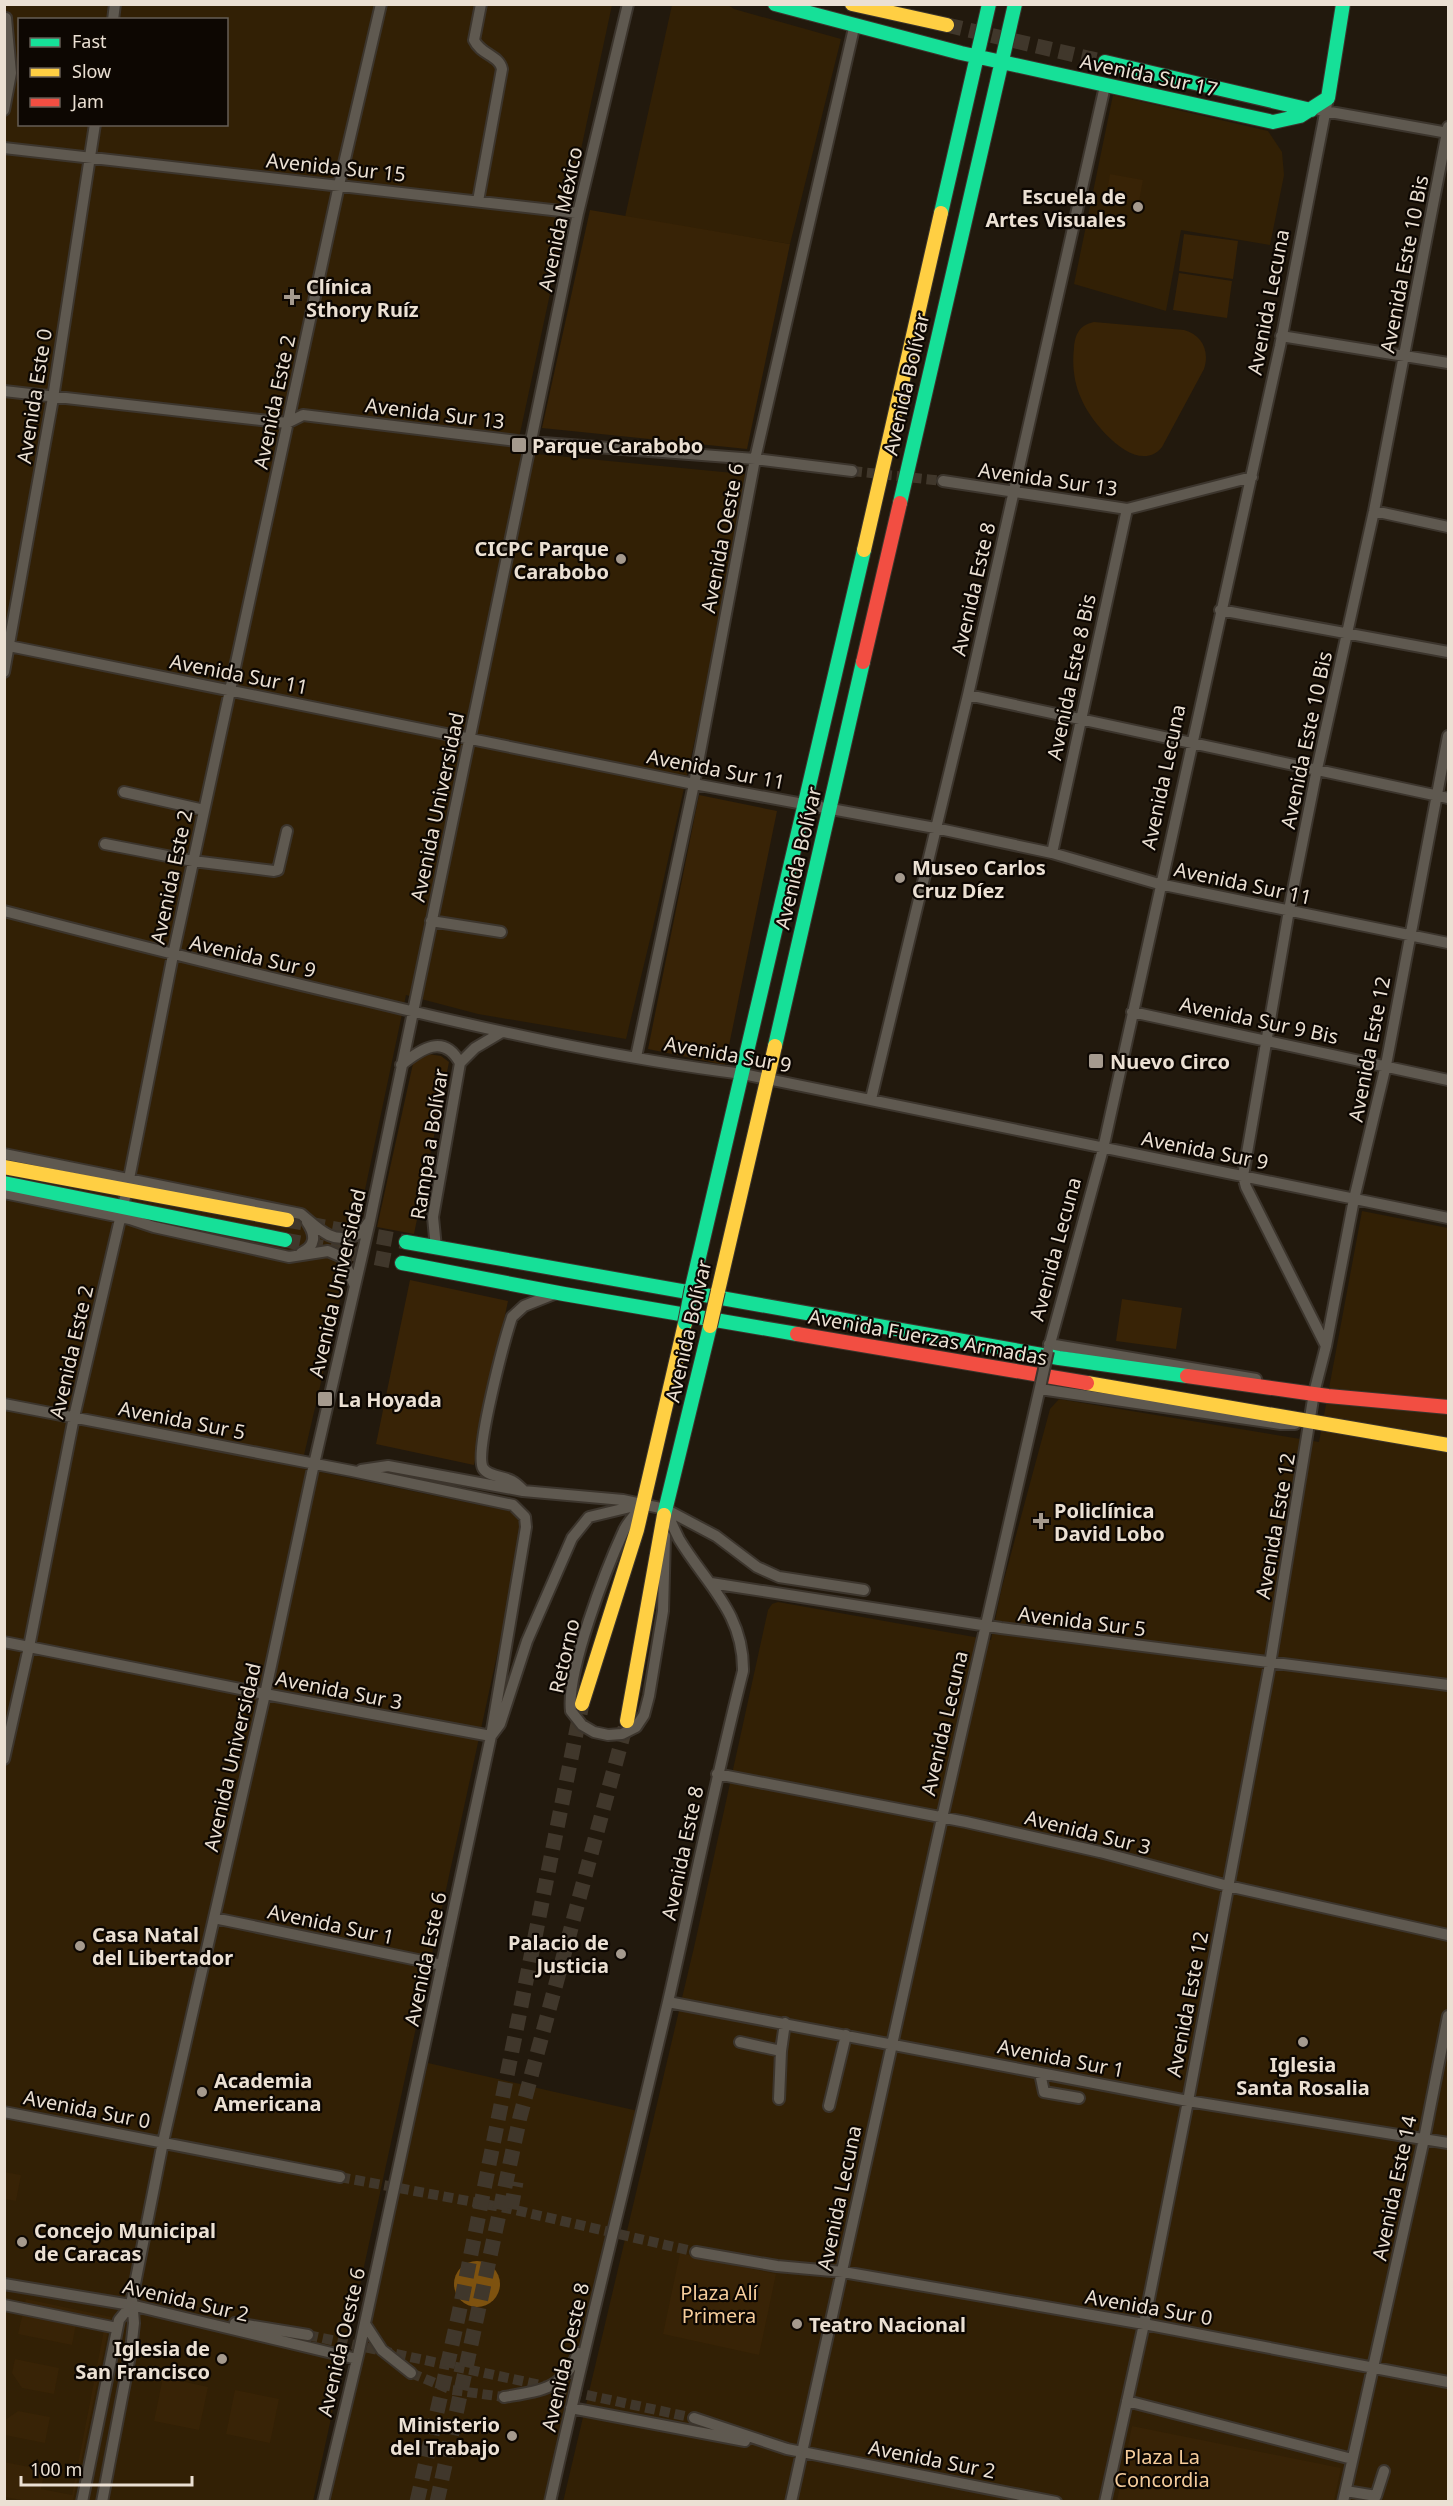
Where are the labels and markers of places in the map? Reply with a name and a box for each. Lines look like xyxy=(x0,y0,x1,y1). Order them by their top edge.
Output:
place label: Escuela de Artes Visuales xyxy=(985,183,1126,233)
marker: Escuela de Artes Visuales xyxy=(1131,200,1145,214)
place label: Clínica Sthory Ruíz xyxy=(306,273,419,323)
marker: Clínica Sthory Ruíz xyxy=(283,288,301,306)
place label: Parque Carabobo xyxy=(532,432,703,459)
marker: Parque Carabobo xyxy=(510,436,528,454)
place label: CICPC Parque Carabobo xyxy=(475,535,609,585)
marker: CICPC Parque Carabobo xyxy=(614,552,628,566)
place label: Museo Carlos Cruz Díez xyxy=(912,854,1046,904)
marker: Museo Carlos Cruz Díez xyxy=(893,871,907,885)
place label: Nuevo Circo xyxy=(1110,1048,1230,1075)
marker: Nuevo Circo xyxy=(1087,1052,1105,1070)
place label: La Hoyada xyxy=(338,1386,442,1413)
marker: La Hoyada xyxy=(316,1390,334,1408)
place label: Policlínica David Lobo xyxy=(1054,1497,1165,1547)
marker: Policlínica David Lobo xyxy=(1032,1512,1050,1530)
place label: Casa Natal del Libertador xyxy=(92,1921,233,1971)
place label: Palacio de Justicia xyxy=(508,1929,609,1979)
marker: Casa Natal del Libertador xyxy=(73,1939,87,1953)
marker: Palacio de Justicia xyxy=(614,1947,628,1961)
marker: Iglesia Santa Rosalia xyxy=(1296,2035,1310,2049)
place label: Iglesia Santa Rosalia xyxy=(1236,2051,1370,2101)
place label: Academia Americana xyxy=(214,2067,321,2117)
marker: Academia Americana xyxy=(195,2085,209,2099)
place label: Concejo Municipal de Caracas xyxy=(34,2217,216,2267)
marker: Concejo Municipal de Caracas xyxy=(15,2235,29,2249)
place label: Teatro Nacional xyxy=(809,2311,966,2338)
marker: Teatro Nacional xyxy=(790,2317,804,2331)
place label: Iglesia de San Francisco xyxy=(75,2335,210,2385)
marker: Iglesia de San Francisco xyxy=(215,2352,229,2366)
place label: Ministerio del Trabajo xyxy=(390,2411,500,2461)
marker: Ministerio del Trabajo xyxy=(505,2429,519,2443)

